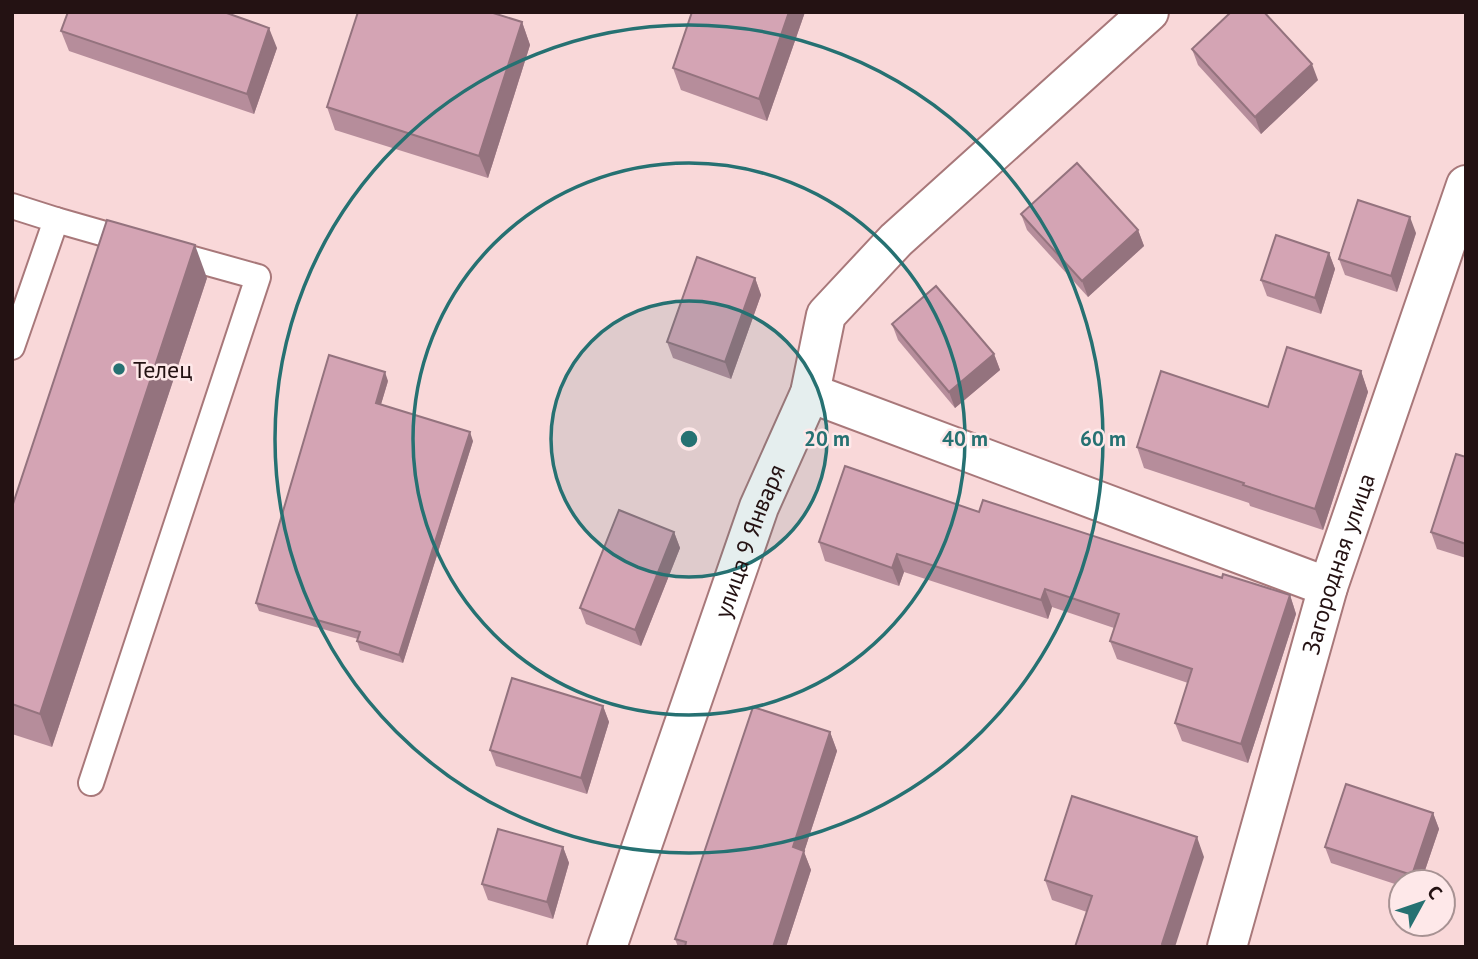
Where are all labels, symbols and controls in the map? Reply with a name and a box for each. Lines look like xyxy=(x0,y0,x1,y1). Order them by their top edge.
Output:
place label: Телец xyxy=(133,354,192,385)
marker: Телец xyxy=(111,361,127,377)
text: 20 m xyxy=(804,425,850,452)
text: 40 m xyxy=(942,425,988,452)
text: 60 m xyxy=(1080,425,1126,452)
centre of rings xyxy=(677,427,701,451)
street label: улица 9 Января xyxy=(706,459,792,622)
street label: Загородная улица xyxy=(1294,469,1381,658)
north arrow xyxy=(1387,868,1457,938)
text: С xyxy=(1422,880,1448,904)

